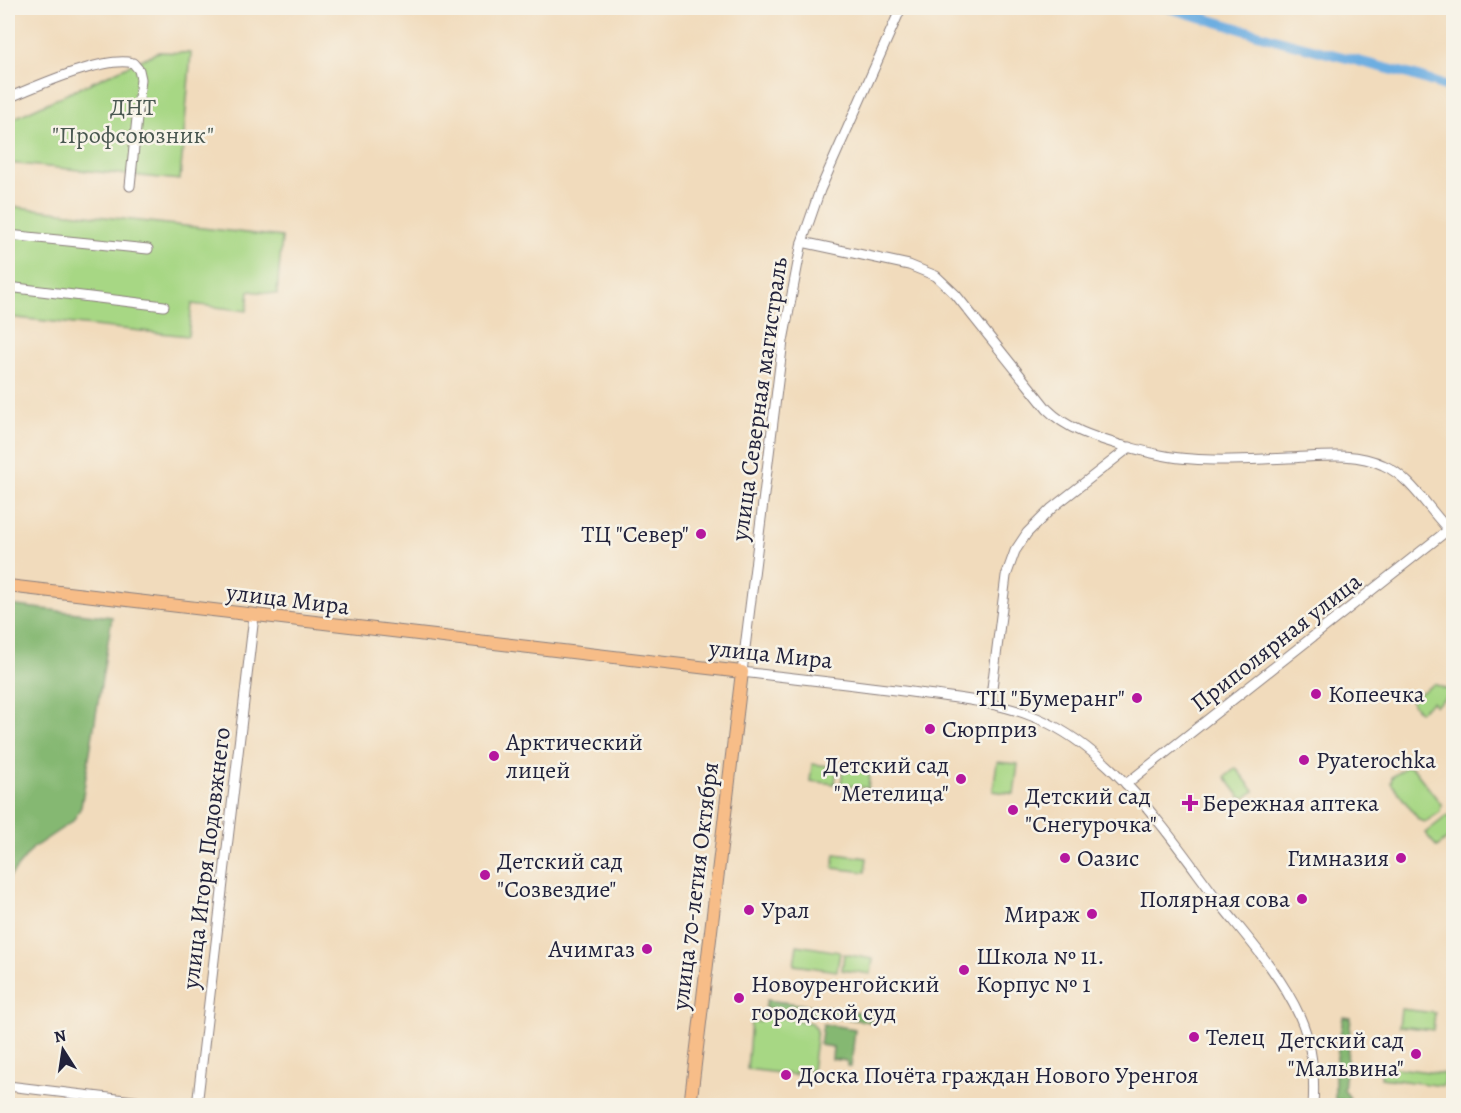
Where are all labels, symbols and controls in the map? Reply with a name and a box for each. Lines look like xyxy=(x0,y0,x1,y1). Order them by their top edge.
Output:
park label: ДНТ "Профсоюзник" xyxy=(52,91,214,151)
street label: улица Северная магистраль xyxy=(723,255,795,544)
place label: ТЦ "Север" xyxy=(581,518,689,550)
marker: ТЦ "Север" xyxy=(694,527,708,541)
street label: Приполярная улица xyxy=(1184,565,1368,719)
street label: улица Мира xyxy=(224,575,351,622)
street label: улица Мира xyxy=(707,632,834,676)
place label: Копеечка xyxy=(1328,678,1425,710)
place label: ТЦ "Бумеранг" xyxy=(976,682,1125,714)
marker: Копеечка xyxy=(1309,687,1323,701)
marker: ТЦ "Бумеранг" xyxy=(1130,691,1144,705)
place label: Сюрприз xyxy=(942,713,1037,745)
marker: Сюрприз xyxy=(923,722,937,736)
street label: улица Игоря Подовжнего xyxy=(174,725,238,992)
place label: Арктический лицей xyxy=(505,726,643,786)
place label: Pyaterochka xyxy=(1316,744,1437,776)
marker: Арктический лицей xyxy=(487,749,501,763)
place label: Детский сад "Метелица" xyxy=(823,749,949,809)
marker: Pyaterochka xyxy=(1297,753,1311,767)
street label: улица 70-летия Октября xyxy=(664,760,726,1013)
marker: Детский сад "Метелица" xyxy=(954,772,968,786)
place label: Детский сад "Снегурочка" xyxy=(1025,780,1157,840)
place label: Бережная аптека xyxy=(1202,787,1379,819)
marker: Бережная аптека xyxy=(1183,796,1197,810)
marker: Детский сад "Снегурочка" xyxy=(1006,803,1020,817)
place label: Оазис xyxy=(1077,842,1139,874)
place label: Гимназия xyxy=(1287,842,1389,874)
place label: Детский сад "Созвездие" xyxy=(497,845,623,905)
marker: Оазис xyxy=(1058,851,1072,865)
marker: Гимназия xyxy=(1394,851,1408,865)
marker: Детский сад "Созвездие" xyxy=(478,868,492,882)
place label: Полярная сова xyxy=(1139,883,1290,915)
marker: Полярная сова xyxy=(1295,892,1309,906)
place label: Урал xyxy=(761,894,810,926)
place label: Мираж xyxy=(1004,898,1080,930)
marker: Урал xyxy=(742,903,756,917)
marker: Мираж xyxy=(1085,907,1099,921)
place label: Ачимгаз xyxy=(547,933,635,965)
place label: Школа № 11. Корпус № 1 xyxy=(976,940,1105,1000)
marker: Ачимгаз xyxy=(640,942,654,956)
marker: Школа № 11. Корпус № 1 xyxy=(957,963,971,977)
place label: Новоуренгойский городской суд xyxy=(751,968,940,1028)
marker: Новоуренгойский городской суд xyxy=(732,991,746,1005)
north arrow xyxy=(33,1020,93,1080)
place label: Телец xyxy=(1206,1021,1265,1053)
text: N xyxy=(52,1024,68,1048)
place label: Детский сад "Мальвина" xyxy=(1278,1024,1404,1084)
marker: Телец xyxy=(1187,1030,1201,1044)
marker: Детский сад "Мальвина" xyxy=(1409,1047,1423,1061)
place label: Доска Почёта граждан Нового Уренгоя xyxy=(798,1059,1199,1091)
marker: Доска Почёта граждан Нового Уренгоя xyxy=(779,1068,793,1082)

